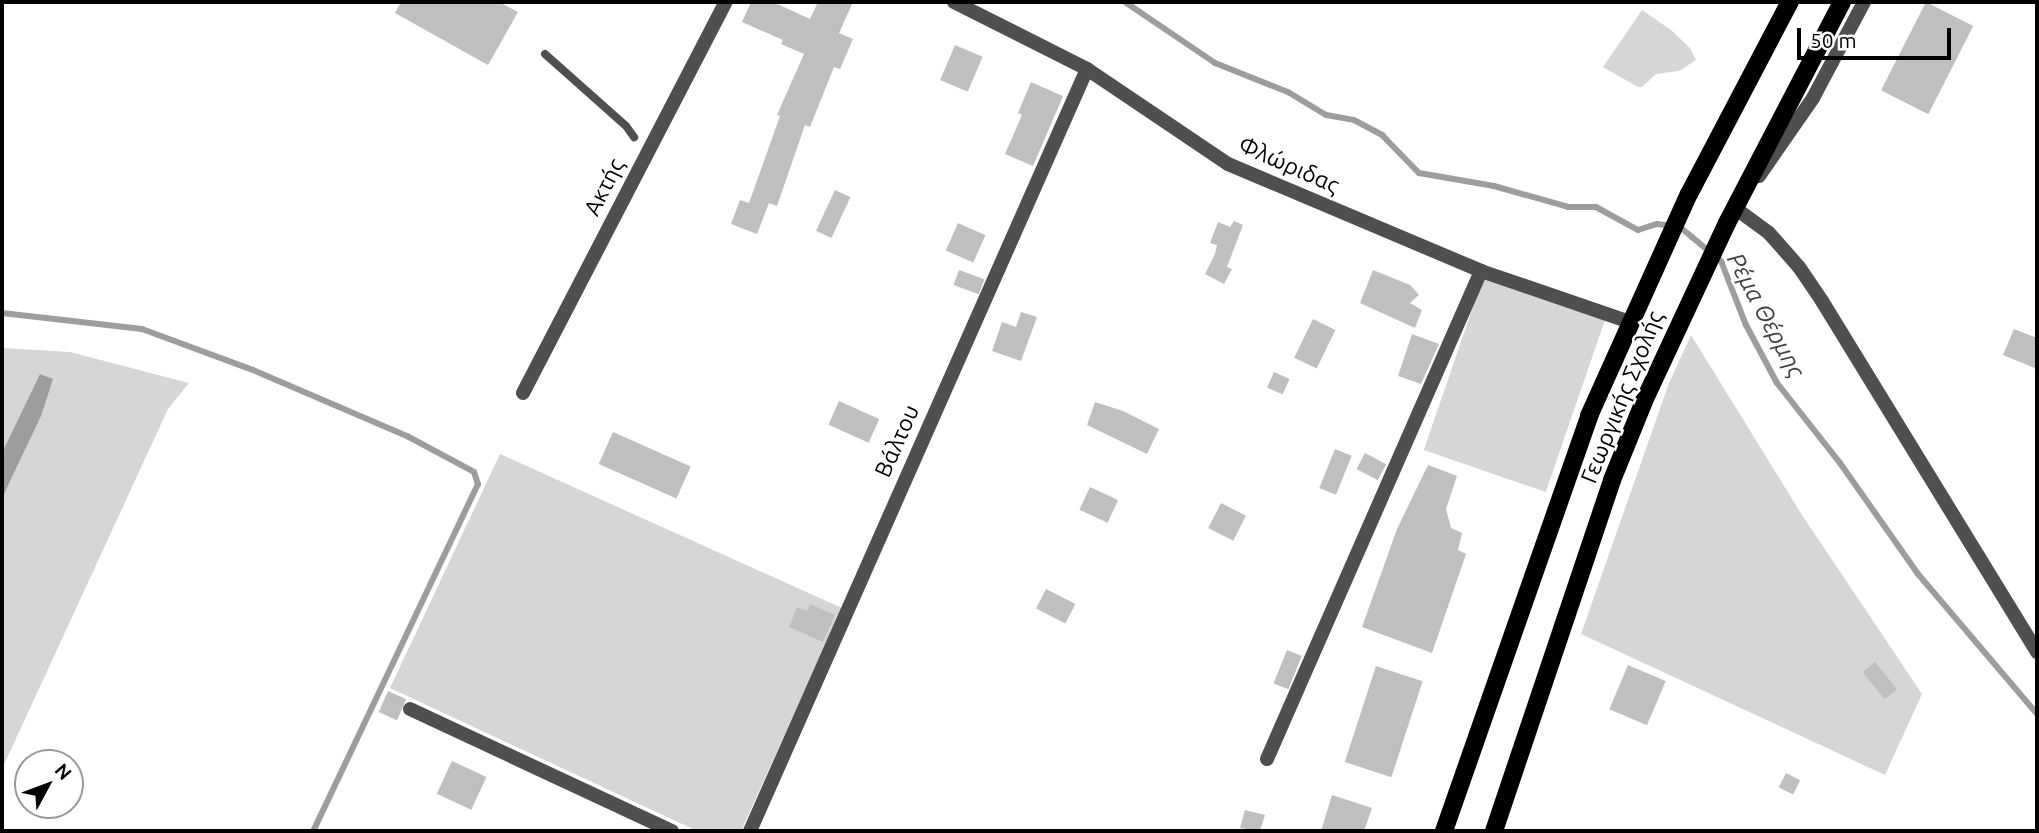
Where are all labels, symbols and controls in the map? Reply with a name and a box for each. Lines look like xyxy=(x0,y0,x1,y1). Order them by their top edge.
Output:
scale bar xyxy=(1801,14,1955,58)
text: 50 m xyxy=(1810,28,1857,52)
street label: Φλώριδας xyxy=(1234,131,1344,199)
street label: Ακτής xyxy=(578,154,630,220)
water label: Ρέμα Θέρμης xyxy=(1721,248,1811,382)
street label: Γεωργικής Σχολής xyxy=(1575,307,1669,487)
street label: Βάλτου xyxy=(869,401,925,481)
north arrow xyxy=(14,749,84,819)
text: N xyxy=(50,759,76,784)

